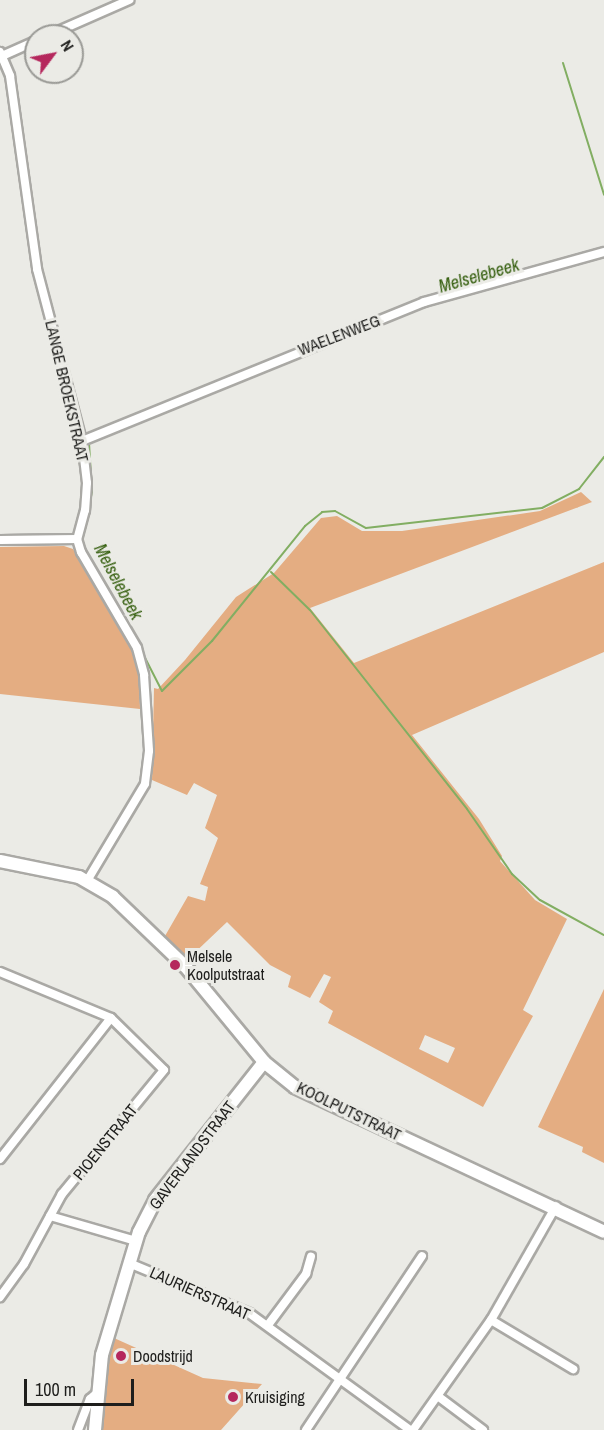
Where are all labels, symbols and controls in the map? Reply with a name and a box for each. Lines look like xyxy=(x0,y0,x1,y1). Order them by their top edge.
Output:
north arrow xyxy=(24,24,84,84)
text: N xyxy=(56,36,79,55)
water label: Melselebeek xyxy=(436,254,522,298)
street label: WAELENWEG xyxy=(295,311,383,359)
street label: LANGE BROEKSTRAAT xyxy=(41,318,93,464)
water label: Melselebeek xyxy=(89,540,147,624)
place label: Melsele Koolputstraat xyxy=(187,946,264,984)
marker: Melsele Koolputstraat xyxy=(168,958,182,972)
street label: KOOLPUTSTRAAT xyxy=(294,1077,404,1145)
street label: GAVERLANDSTRAAT xyxy=(145,1097,239,1213)
street label: PIOENSTRAAT xyxy=(69,1100,141,1184)
street label: LAURIERSTRAAT xyxy=(147,1262,253,1324)
place label: Doodstrijd xyxy=(133,1346,193,1366)
marker: Doodstrijd xyxy=(114,1349,128,1363)
scale bar xyxy=(27,1367,136,1405)
text: 100 m xyxy=(35,1377,76,1402)
place label: Kruisiging xyxy=(245,1387,305,1407)
marker: Kruisiging xyxy=(226,1390,240,1404)

